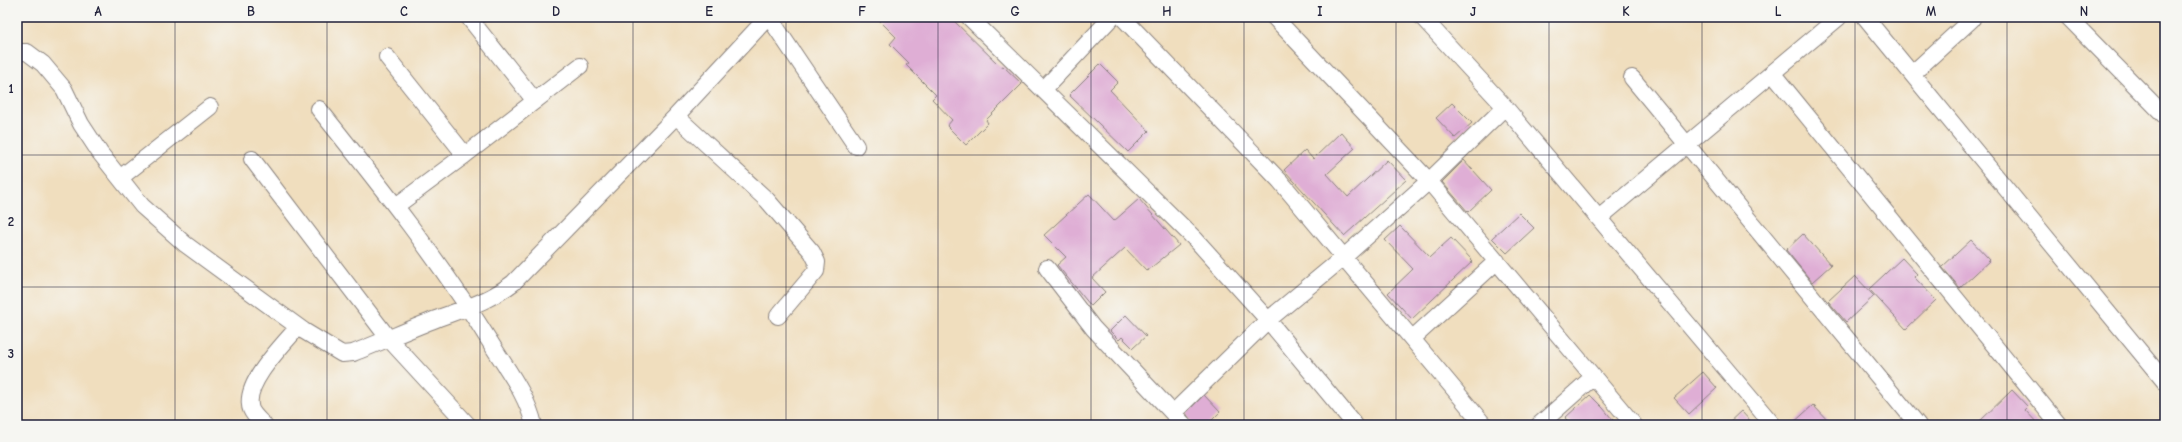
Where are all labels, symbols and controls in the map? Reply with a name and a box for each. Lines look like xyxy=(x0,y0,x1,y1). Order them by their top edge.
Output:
text: A xyxy=(94,4,102,19)
text: B xyxy=(247,4,255,19)
text: C xyxy=(400,4,408,19)
text: D xyxy=(552,4,560,19)
text: E xyxy=(705,4,713,19)
text: F xyxy=(858,4,866,19)
text: G xyxy=(1010,4,1020,19)
text: H xyxy=(1162,4,1172,19)
text: I xyxy=(1317,4,1323,19)
text: J xyxy=(1470,4,1476,19)
text: K xyxy=(1622,4,1630,19)
text: L xyxy=(1775,4,1782,19)
text: M xyxy=(1926,4,1937,19)
text: N xyxy=(2080,4,2088,19)
text: 1 xyxy=(8,81,14,96)
text: 2 xyxy=(8,214,14,229)
text: 3 xyxy=(8,346,14,361)

